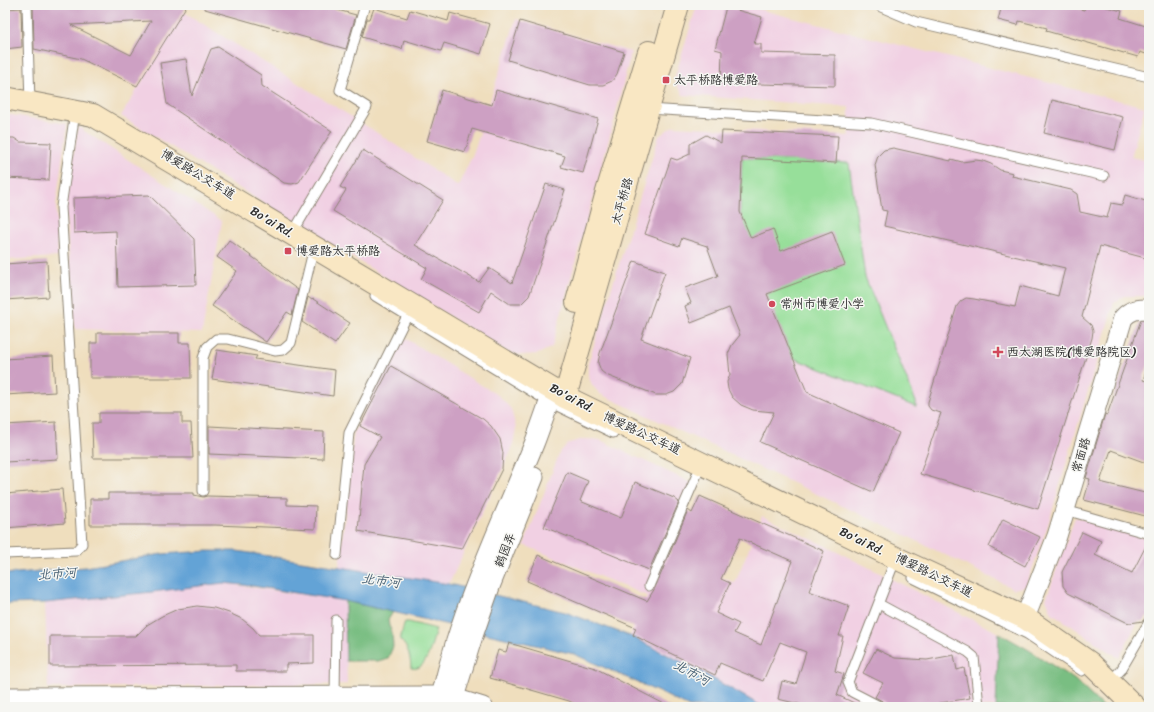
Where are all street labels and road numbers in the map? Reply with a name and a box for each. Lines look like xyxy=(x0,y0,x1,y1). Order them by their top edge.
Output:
street label: 博爱路公交车道 xyxy=(156,143,240,205)
street label: 太平桥路 xyxy=(605,175,639,227)
street label: Bo'ai Rd. xyxy=(246,200,298,244)
street label: Bo'ai Rd. xyxy=(546,377,598,419)
street label: 博爱路公交车道 xyxy=(599,405,685,461)
street label: 常面路 xyxy=(1065,435,1097,475)
street label: Bo'ai Rd. xyxy=(836,521,888,561)
street label: 鹤园弄 xyxy=(488,529,522,571)
street label: 博爱路公交车道 xyxy=(891,547,977,603)

